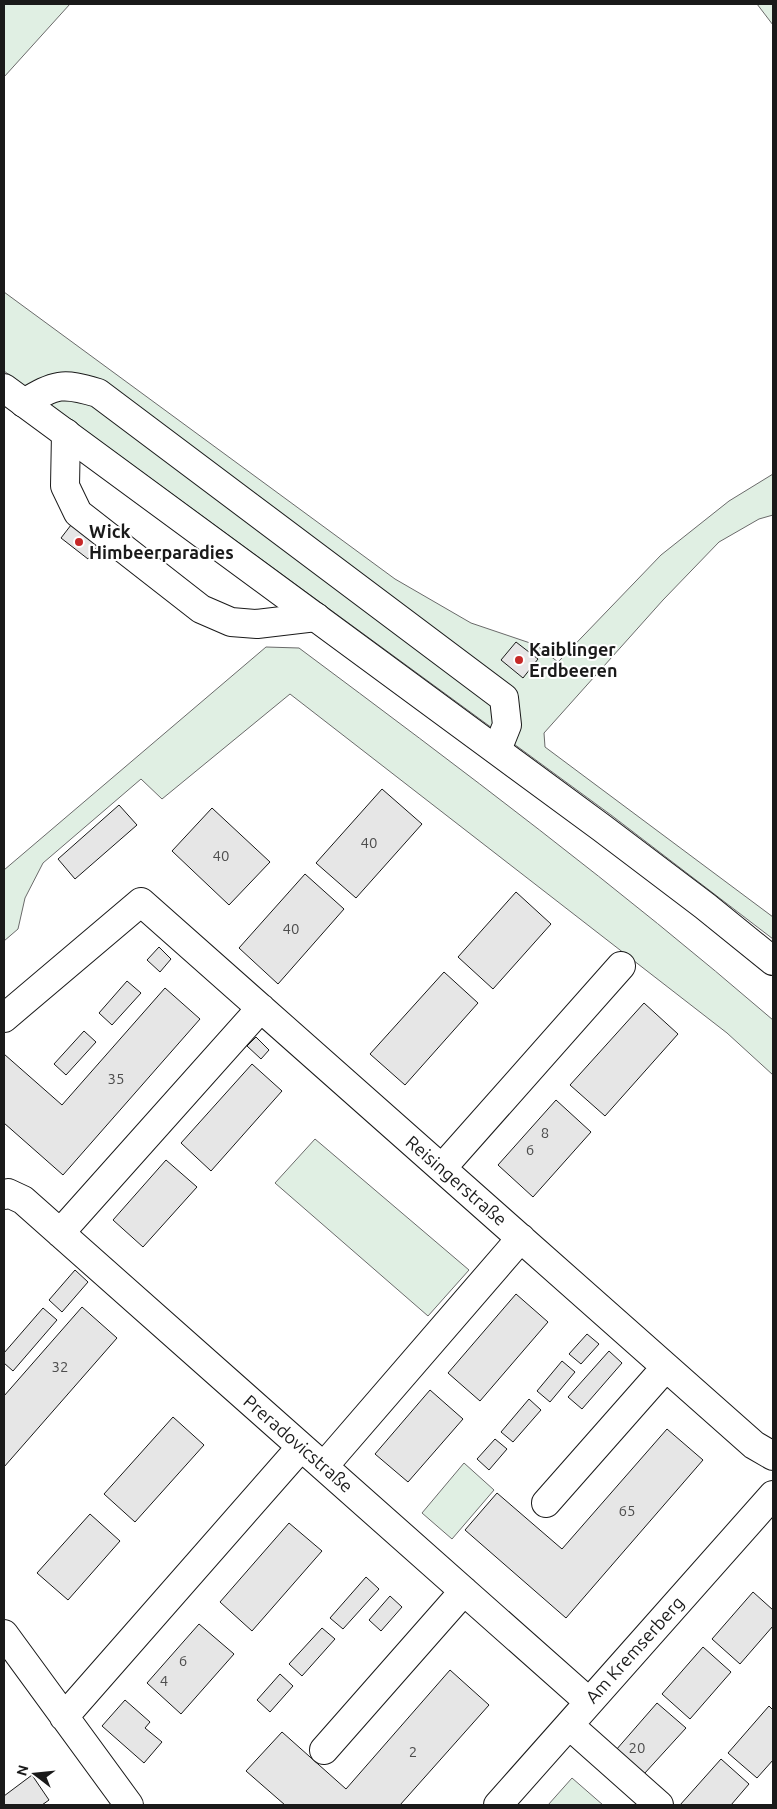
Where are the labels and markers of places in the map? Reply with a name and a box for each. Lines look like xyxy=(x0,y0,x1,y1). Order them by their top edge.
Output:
place label: Wick Himbeerparadies xyxy=(89,521,234,562)
marker: Wick Himbeerparadies xyxy=(73,536,85,548)
place label: Kaiblinger Erdbeeren xyxy=(529,639,617,680)
marker: Kaiblinger Erdbeeren xyxy=(513,654,525,666)

